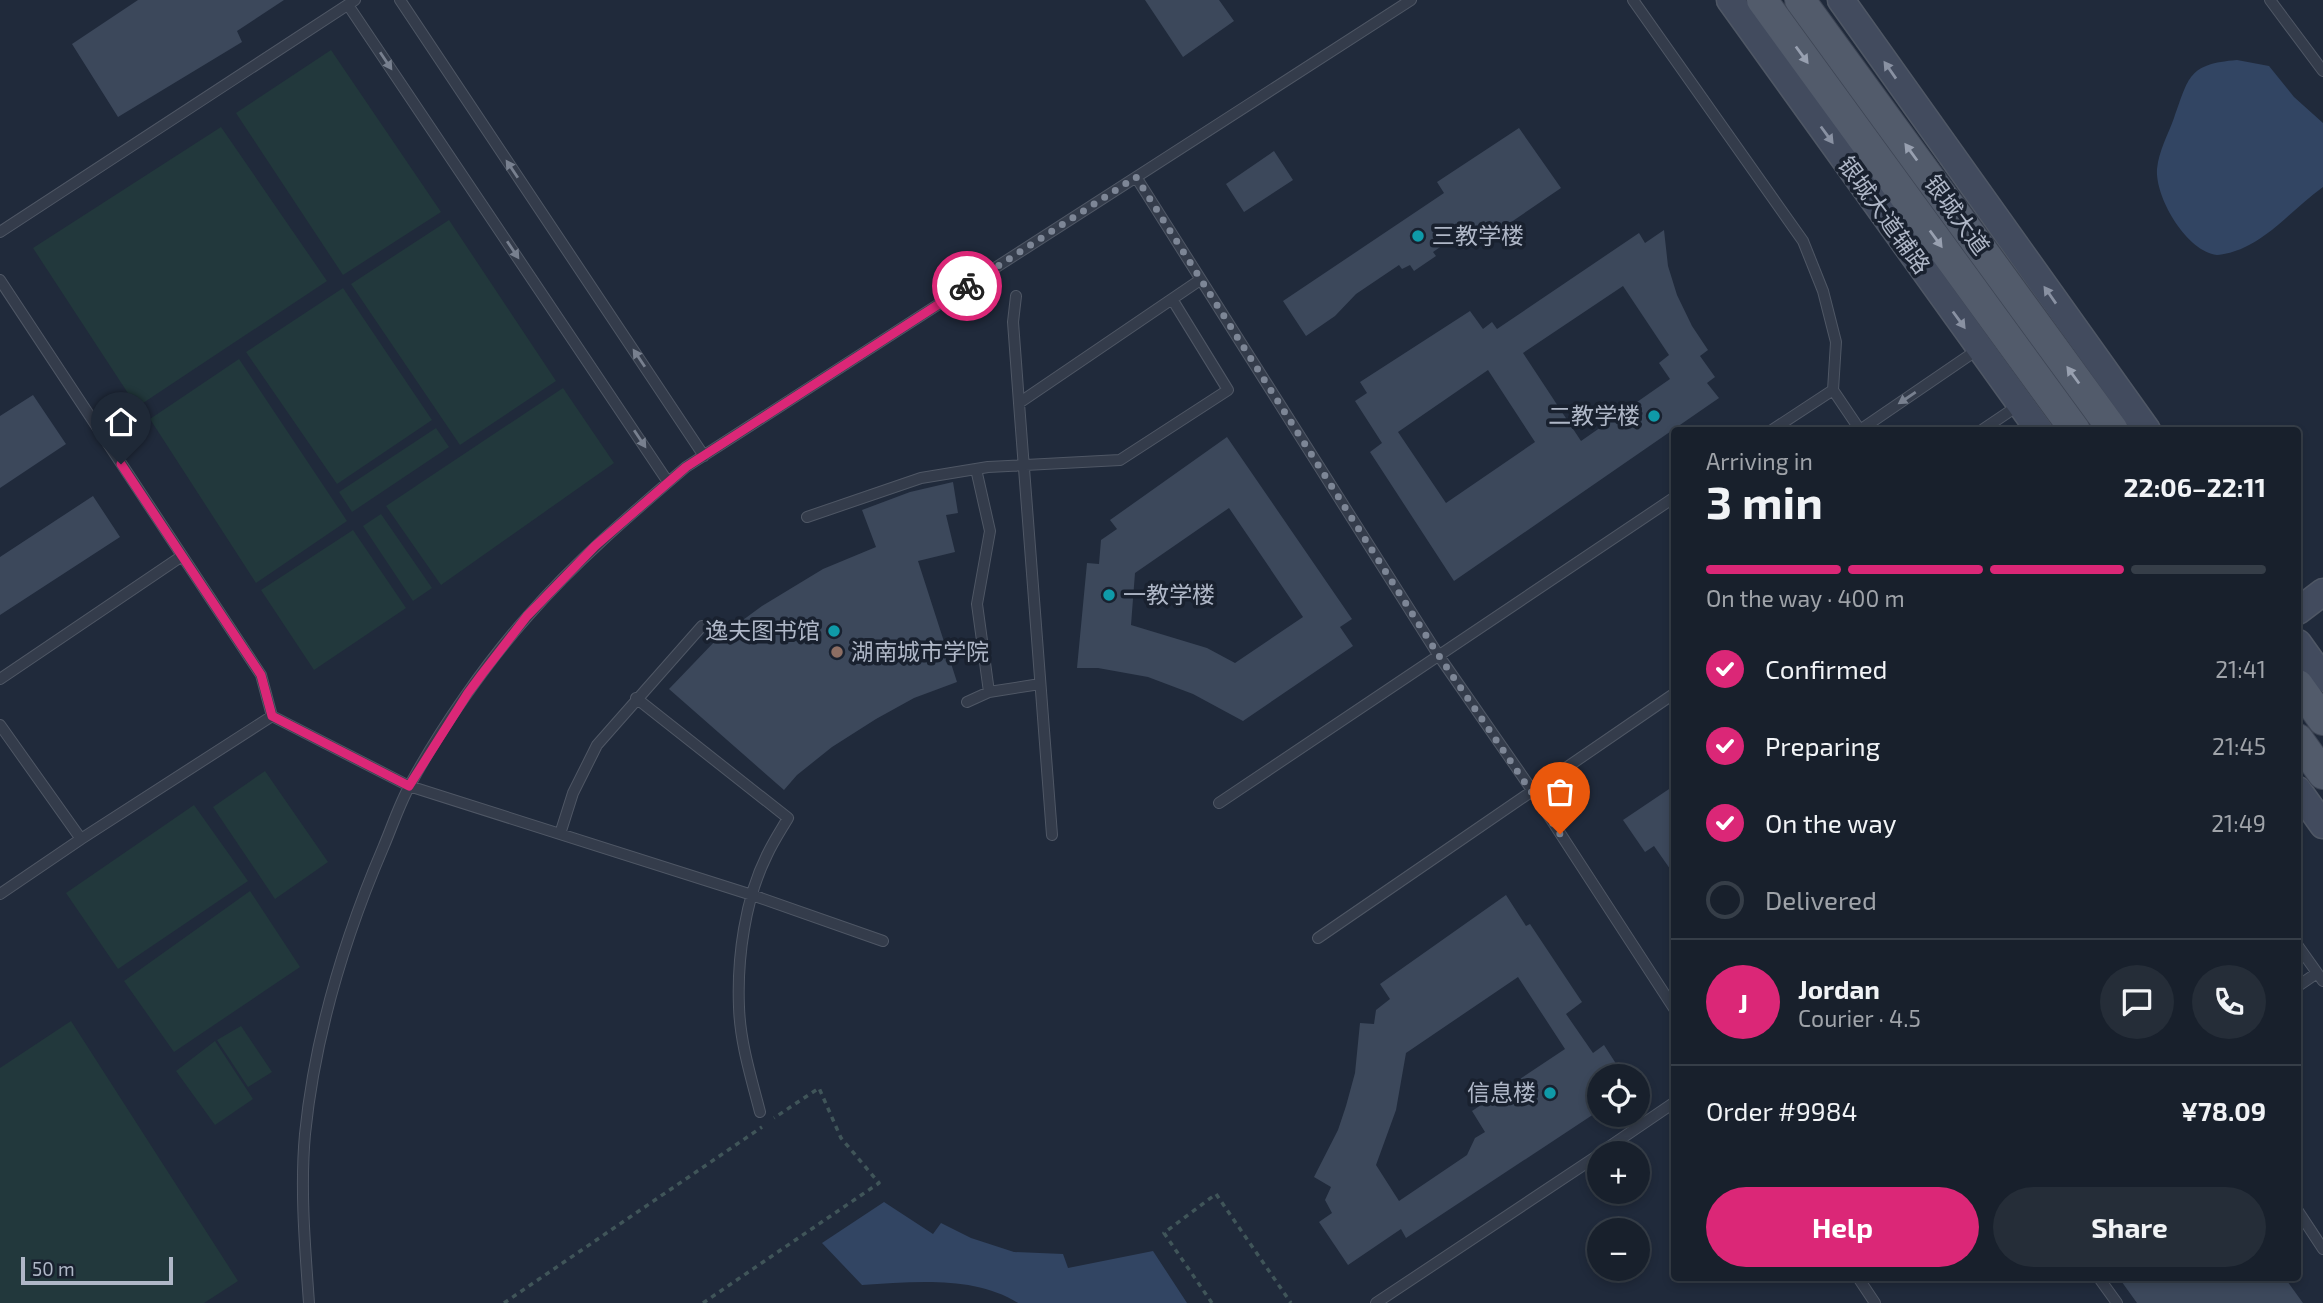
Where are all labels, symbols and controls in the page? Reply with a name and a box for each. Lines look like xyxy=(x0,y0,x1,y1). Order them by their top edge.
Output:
one-way arrow xyxy=(1795,46,1809,64)
one-way arrow xyxy=(379,52,392,71)
one-way arrow xyxy=(1883,61,1897,79)
one-way arrow xyxy=(1819,126,1833,144)
one-way arrow xyxy=(1904,143,1918,161)
street label: 银城大道辅路 xyxy=(1833,150,1937,278)
one-way arrow xyxy=(506,159,519,179)
street label: 银城大道 xyxy=(1919,169,1996,260)
place label: 三教学楼 xyxy=(1432,221,1524,249)
marker: 三教学楼 xyxy=(1410,228,1426,244)
one-way arrow xyxy=(1928,230,1942,248)
one-way arrow xyxy=(506,241,520,259)
courier xyxy=(932,251,1002,321)
icon: bike xyxy=(948,267,986,305)
one-way arrow xyxy=(2043,286,2057,304)
one-way arrow xyxy=(1952,311,1966,329)
one-way arrow xyxy=(632,349,646,367)
one-way arrow xyxy=(2066,366,2080,384)
pin xyxy=(91,392,151,464)
one-way arrow xyxy=(1897,392,1916,405)
place label: 二教学楼 xyxy=(1548,401,1640,429)
icon: home xyxy=(102,403,140,441)
marker: 二教学楼 xyxy=(1646,408,1662,424)
one-way arrow xyxy=(633,429,646,449)
text: Arriving in xyxy=(1706,447,1813,475)
text: 22:06–22:11 xyxy=(2123,471,2266,502)
text: 3 min xyxy=(1706,473,1823,528)
place label: 一教学楼 xyxy=(1123,580,1215,608)
text: On the way · 400 m xyxy=(1706,584,1905,612)
marker: 一教学楼 xyxy=(1101,587,1117,603)
place label: 逸夫图书馆 xyxy=(705,616,820,644)
marker: 逸夫图书馆 xyxy=(826,623,842,639)
place label: 湖南城市学院 xyxy=(851,637,989,665)
marker: 湖南城市学院 xyxy=(829,644,845,660)
icon: check xyxy=(1706,650,1744,688)
text: Confirmed xyxy=(1765,653,1888,684)
text: 21:41 xyxy=(2215,655,2266,683)
icon: check xyxy=(1706,727,1744,765)
text: Preparing xyxy=(1765,730,1880,761)
text: 21:45 xyxy=(2212,732,2266,760)
pin xyxy=(1530,762,1590,834)
icon: bag xyxy=(1541,773,1579,811)
icon: check xyxy=(1706,804,1744,842)
text: On the way xyxy=(1765,807,1896,838)
text: 21:49 xyxy=(2211,809,2266,837)
text: Delivered xyxy=(1765,884,1877,915)
button: chat xyxy=(2100,965,2174,1039)
button: phone xyxy=(2192,965,2266,1039)
text: Jordan xyxy=(1798,973,1880,1004)
text: J xyxy=(1738,987,1748,1018)
text: Courier · 4.5 xyxy=(1798,1004,1921,1032)
map controls xyxy=(1587,1064,1650,1281)
button: locate xyxy=(1587,1064,1650,1127)
place label: 信息楼 xyxy=(1467,1078,1536,1106)
marker: 信息楼 xyxy=(1542,1085,1558,1101)
text: Order #9984 xyxy=(1706,1095,1857,1126)
text: ¥78.09 xyxy=(2181,1095,2266,1126)
button: + xyxy=(1587,1141,1650,1204)
button: Help xyxy=(1706,1187,1979,1267)
button: Share xyxy=(1993,1187,2266,1267)
button: − xyxy=(1587,1218,1650,1281)
scale bar xyxy=(21,1254,173,1286)
text: 50 m xyxy=(32,1257,75,1280)

